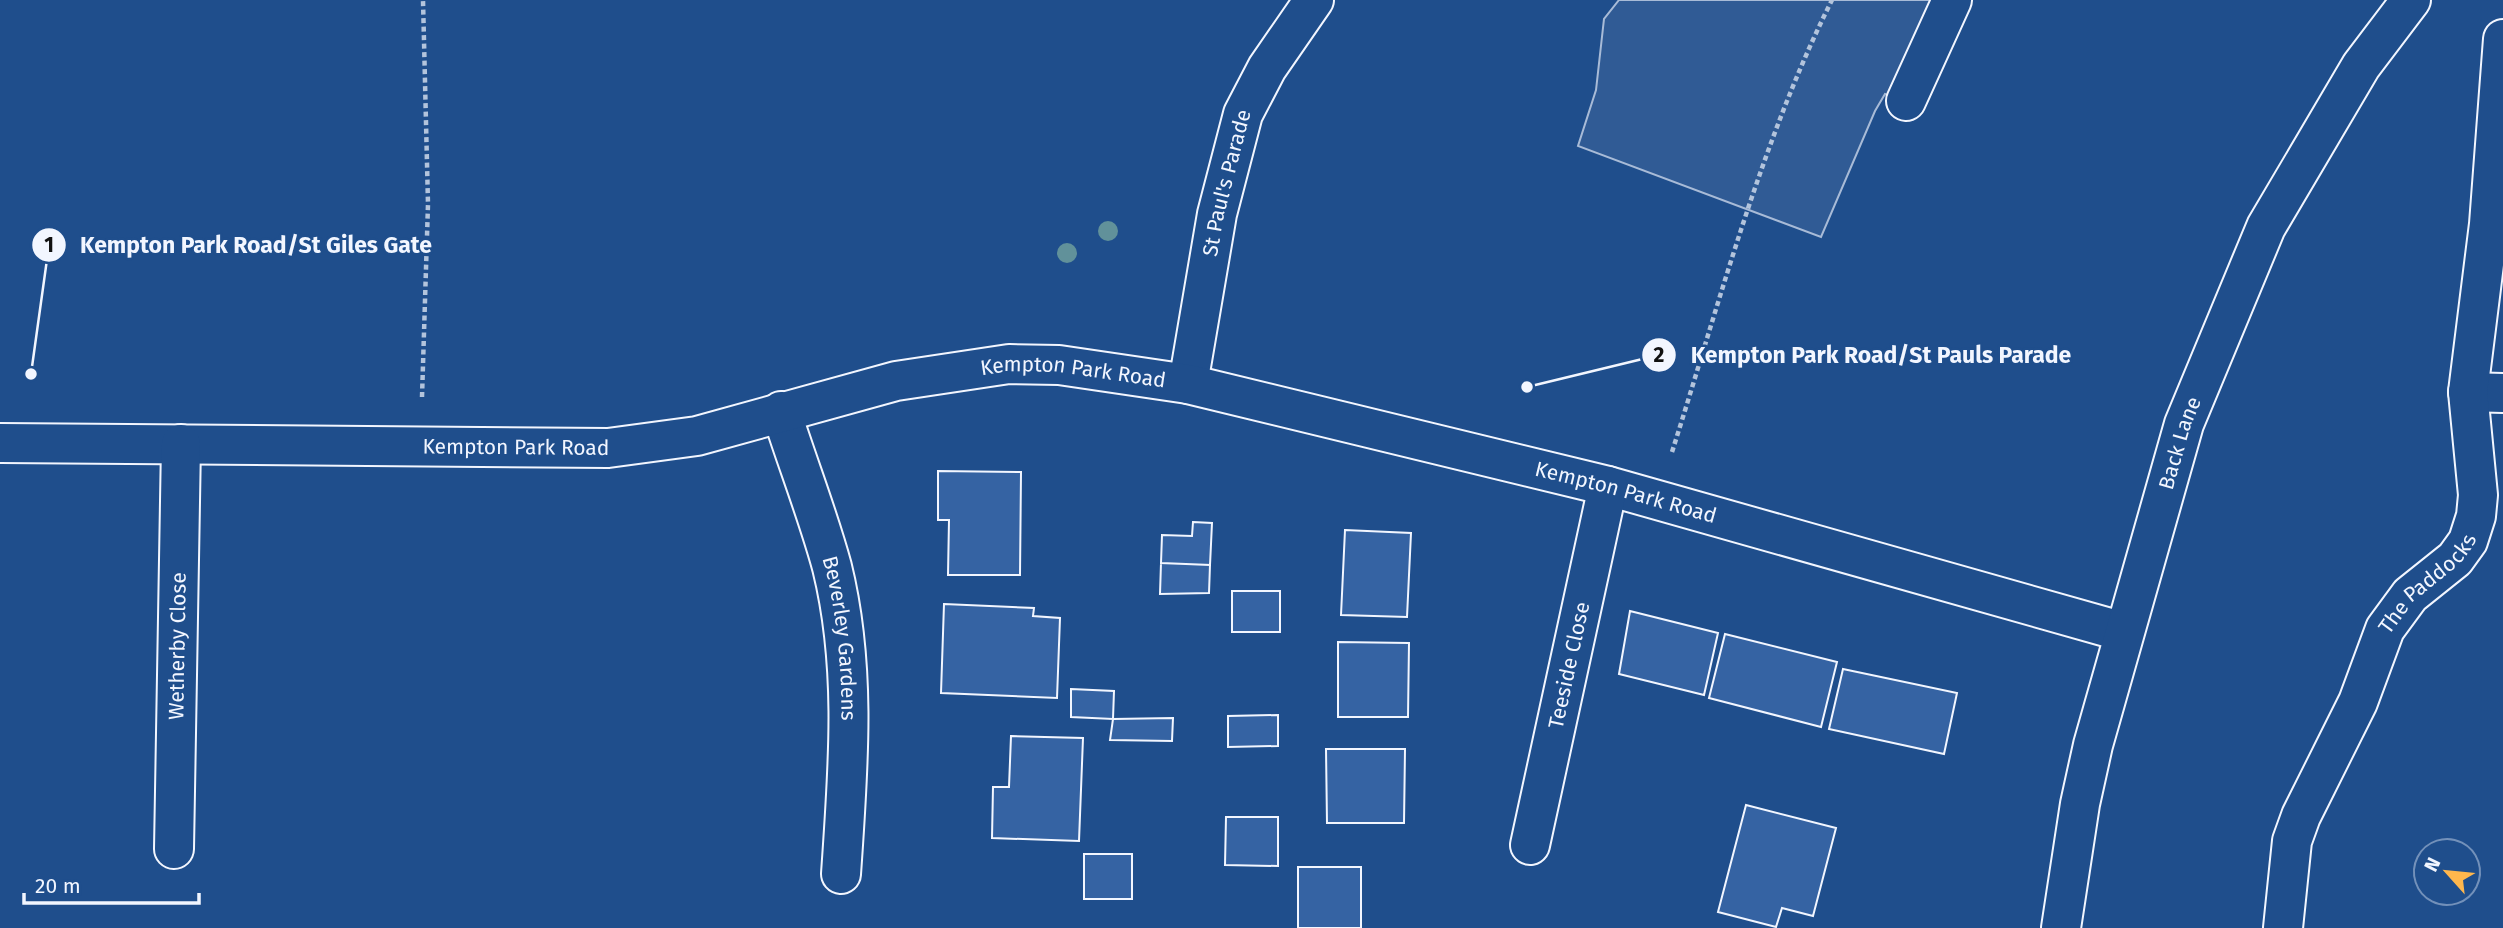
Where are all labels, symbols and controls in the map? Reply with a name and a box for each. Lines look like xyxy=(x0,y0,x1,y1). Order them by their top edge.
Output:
street label: St Paul's Parade xyxy=(1197,107,1257,258)
callout: Kempton Park Road/St Giles Gate xyxy=(31,223,446,267)
text: Kempton Park Road/St Giles Gate xyxy=(80,231,432,259)
text: 1 xyxy=(44,232,54,258)
callout: Kempton Park Road/St Pauls Parade xyxy=(1642,333,2085,377)
text: Kempton Park Road/St Pauls Parade xyxy=(1691,341,2072,369)
text: 2 xyxy=(1654,342,1665,368)
street label: Kempton Park Road xyxy=(978,351,1168,394)
street label: Back Lane xyxy=(2153,393,2207,493)
street label: Kempton Park Road xyxy=(422,433,610,461)
street label: Kempton Park Road xyxy=(1532,456,1720,529)
street label: The Paddocks xyxy=(2373,531,2482,639)
street label: Beverley Gardens xyxy=(817,553,862,721)
street label: Wetherby Close xyxy=(163,572,192,720)
street label: Teeside Close xyxy=(1543,599,1595,731)
north arrow xyxy=(2412,837,2482,907)
text: N xyxy=(2419,854,2445,875)
scale bar xyxy=(24,862,200,906)
text: 20 m xyxy=(35,873,81,899)

